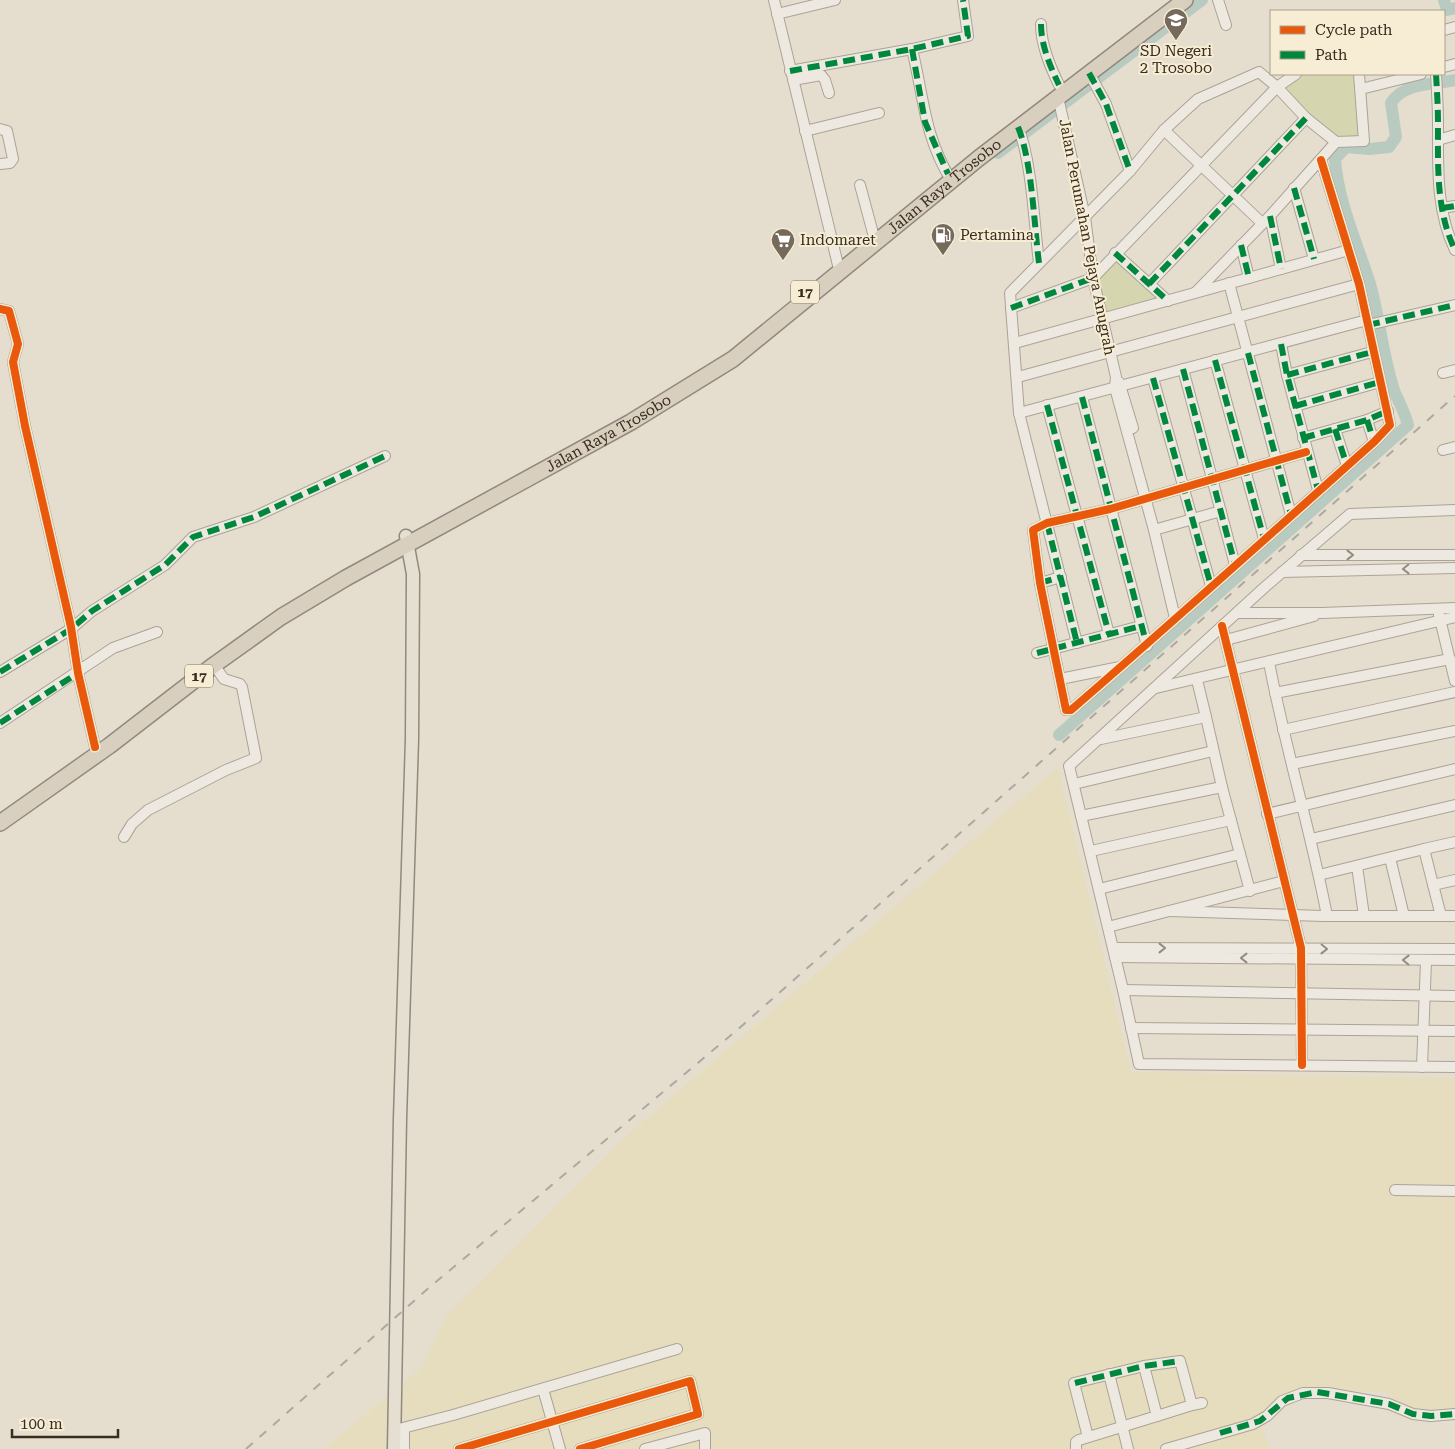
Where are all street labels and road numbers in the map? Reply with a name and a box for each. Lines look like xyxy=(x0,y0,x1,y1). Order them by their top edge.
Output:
street label: Jalan Perumahan Pejaya Anugrah xyxy=(1055,117,1119,357)
street label: Jalan Raya Trosobo xyxy=(884,135,1005,238)
road number: 17 xyxy=(791,280,819,304)
street label: Jalan Raya Trosobo xyxy=(543,390,674,476)
road number: 17 xyxy=(185,664,213,688)

